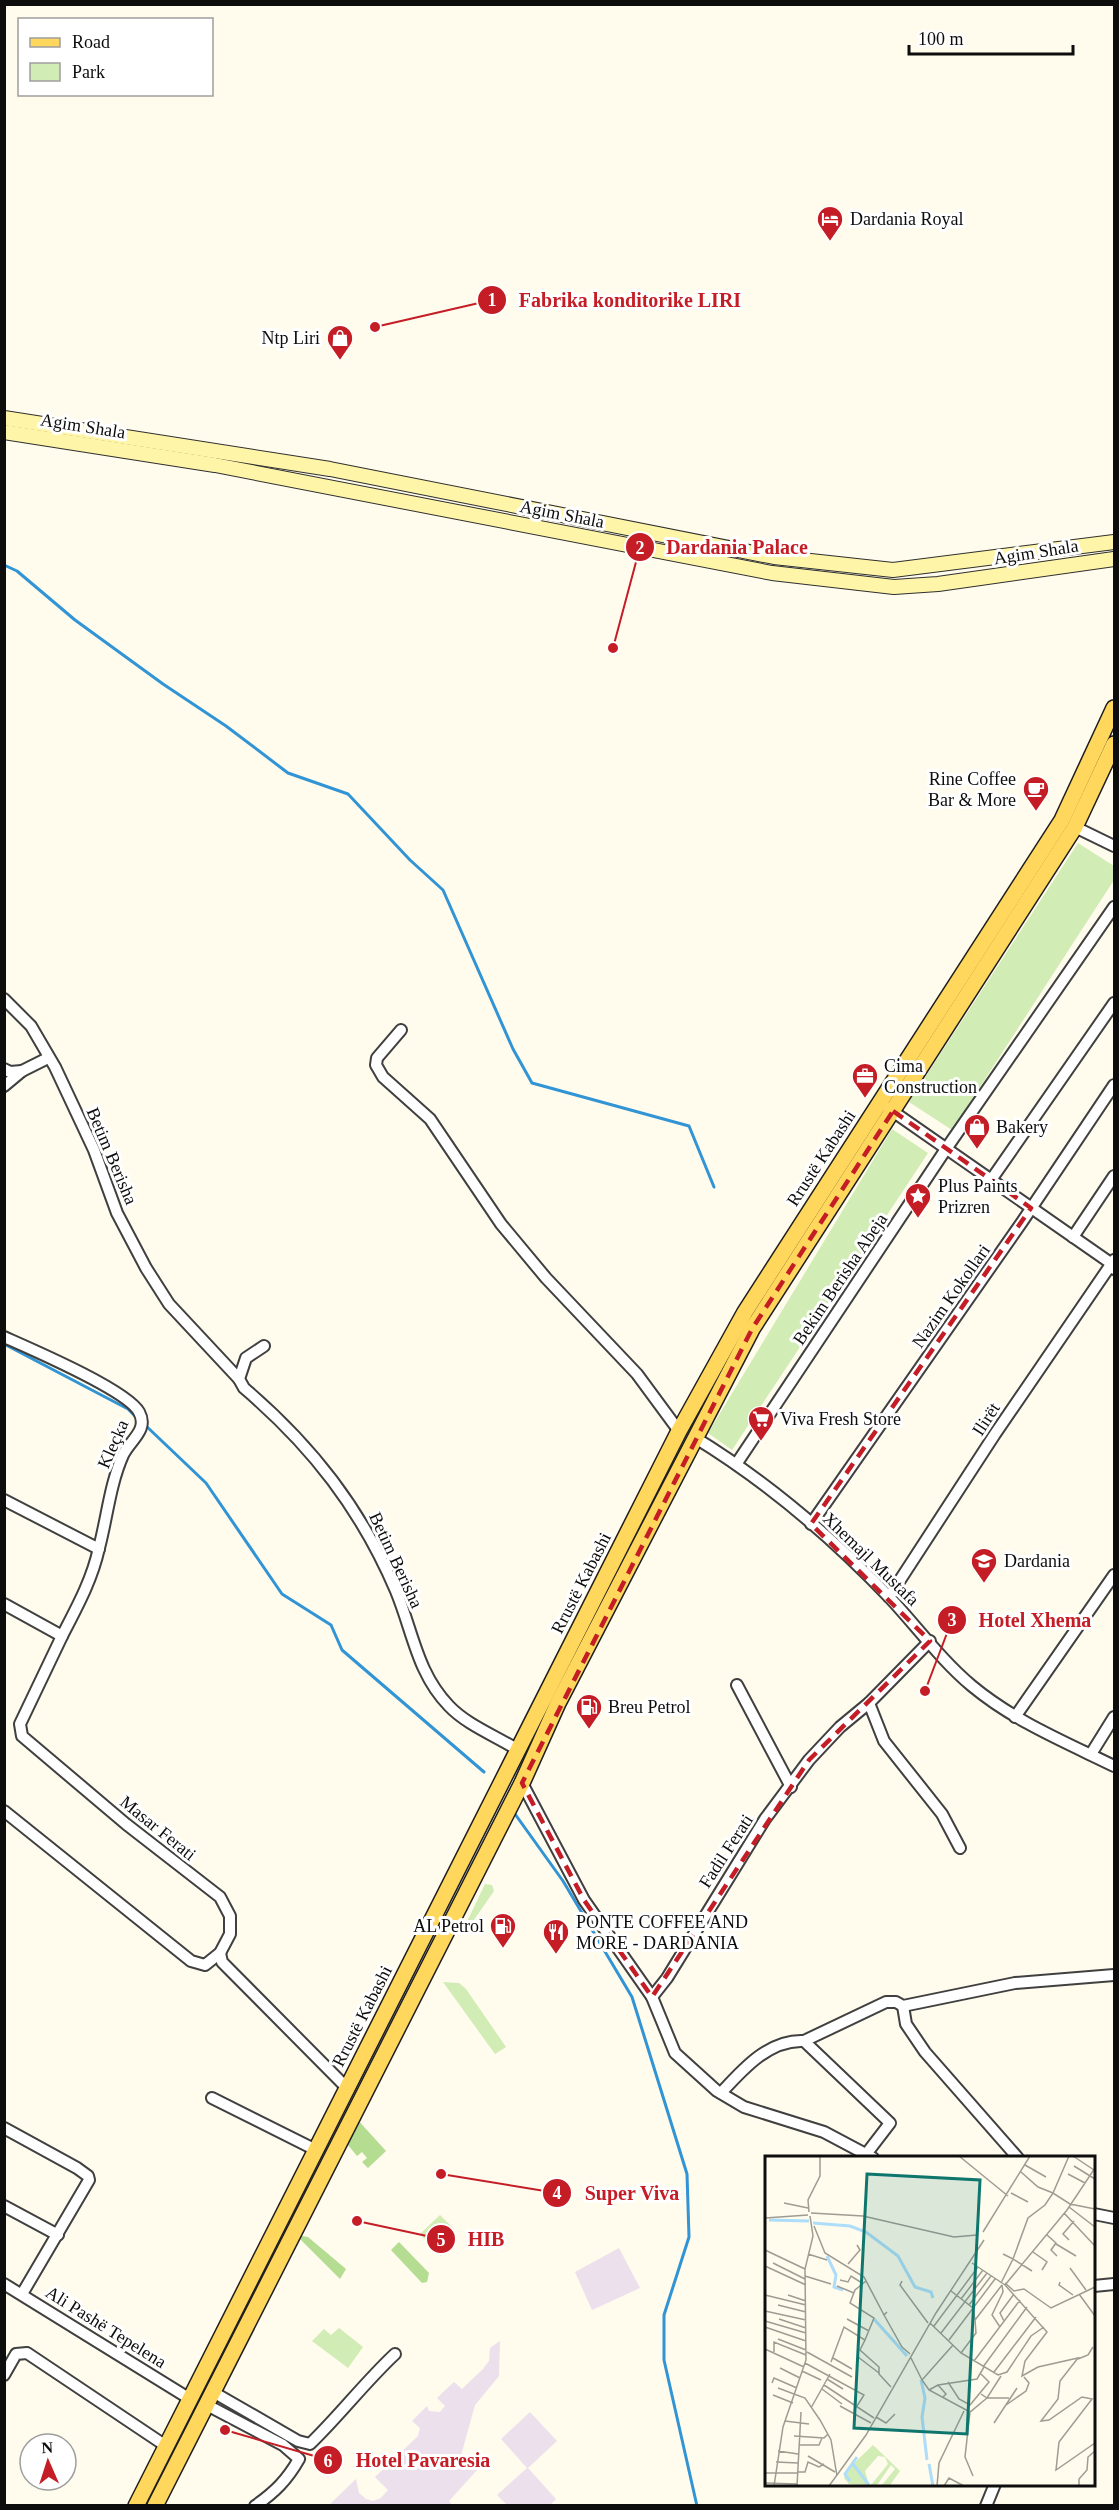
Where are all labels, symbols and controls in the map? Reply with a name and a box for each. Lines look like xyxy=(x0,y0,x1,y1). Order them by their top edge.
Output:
legend xyxy=(18,18,213,96)
scale bar xyxy=(909,18,1072,56)
text: 100 m xyxy=(918,29,964,49)
text: Road xyxy=(72,32,110,52)
text: Park xyxy=(72,62,105,82)
hotel icon: Dardania Royal xyxy=(815,204,845,242)
place label: Dardania Royal xyxy=(850,209,963,229)
callout: Fabrika konditorike LIRI xyxy=(477,281,753,319)
text: Fabrika konditorike LIRI xyxy=(519,289,741,311)
text: 1 xyxy=(488,290,497,310)
shop icon: Ntp Liri xyxy=(325,323,355,361)
place label: Ntp Liri xyxy=(262,328,320,348)
street label: Agim Shala xyxy=(39,409,127,443)
street label: Agim Shala xyxy=(518,496,606,532)
callout: Dardania Palace xyxy=(625,528,820,566)
street label: Agim Shala xyxy=(992,535,1080,569)
text: Dardania Palace xyxy=(666,536,808,558)
text: 2 xyxy=(636,538,645,558)
place label: Rine Coffee Bar & More xyxy=(928,769,1016,810)
cafe icon: Rine Coffee Bar & More xyxy=(1021,774,1051,812)
place label: Cima Construction xyxy=(884,1056,977,1097)
office icon: Cima Construction xyxy=(850,1061,880,1099)
street label: Betim Berisha xyxy=(83,1104,141,1208)
street label: Rrustë Kabashi xyxy=(783,1106,859,1210)
shop icon: Bakery xyxy=(962,1112,992,1150)
place label: Bakery xyxy=(996,1117,1048,1137)
place label: Plus Paints Prizren xyxy=(938,1176,1018,1217)
place icon: Plus Paints Prizren xyxy=(903,1181,933,1219)
street label: Bekim Berisha Abeja xyxy=(789,1210,891,1348)
street label: Nazim Kokollari xyxy=(908,1241,994,1351)
street label: Ilirët xyxy=(968,1399,1004,1439)
supermarket icon: Viva Fresh Store xyxy=(746,1404,776,1442)
place label: Viva Fresh Store xyxy=(780,1409,901,1429)
street label: Kleçka xyxy=(93,1417,133,1471)
street label: Xhemajl Mustafa xyxy=(819,1508,923,1610)
street label: Betim Berisha xyxy=(365,1509,427,1611)
street label: Rrustë Kabashi xyxy=(547,1529,615,1637)
school or university icon: Dardania xyxy=(969,1546,999,1584)
place label: Dardania xyxy=(1004,1551,1070,1571)
callout: Hotel Xhema xyxy=(937,1601,1104,1639)
text: Hotel Xhema xyxy=(979,1609,1091,1631)
text: 3 xyxy=(948,1610,957,1630)
fuel station icon: Breu Petrol xyxy=(574,1692,604,1730)
place label: Breu Petrol xyxy=(608,1697,691,1717)
street label: Masar Ferati xyxy=(116,1791,200,1865)
street label: Fadil Ferati xyxy=(695,1811,757,1891)
fuel station icon: AL Petrol xyxy=(488,1911,518,1949)
place label: PONTE COFFEE AND MORE - DARDANIA xyxy=(576,1912,748,1953)
place label: AL Petrol xyxy=(413,1916,484,1936)
restaurant icon: PONTE COFFEE AND MORE - DARDANIA xyxy=(541,1917,571,1955)
street label: Rrustë Kabashi xyxy=(328,1962,396,2070)
inset map xyxy=(765,2156,1095,2486)
callout: Super Viva xyxy=(542,2174,692,2212)
text: Super Viva xyxy=(585,2182,679,2205)
text: 4 xyxy=(553,2183,562,2203)
callout: HIB xyxy=(426,2220,517,2258)
text: HIB xyxy=(468,2228,504,2250)
text: 5 xyxy=(437,2230,446,2250)
street label: Ali Pashë Tepelena xyxy=(42,2282,170,2372)
north arrow xyxy=(18,2432,78,2492)
text: N xyxy=(41,2439,54,2456)
callout: Hotel Pavaresia xyxy=(313,2441,502,2479)
text: Hotel Pavaresia xyxy=(356,2449,490,2471)
text: 6 xyxy=(324,2451,333,2471)

